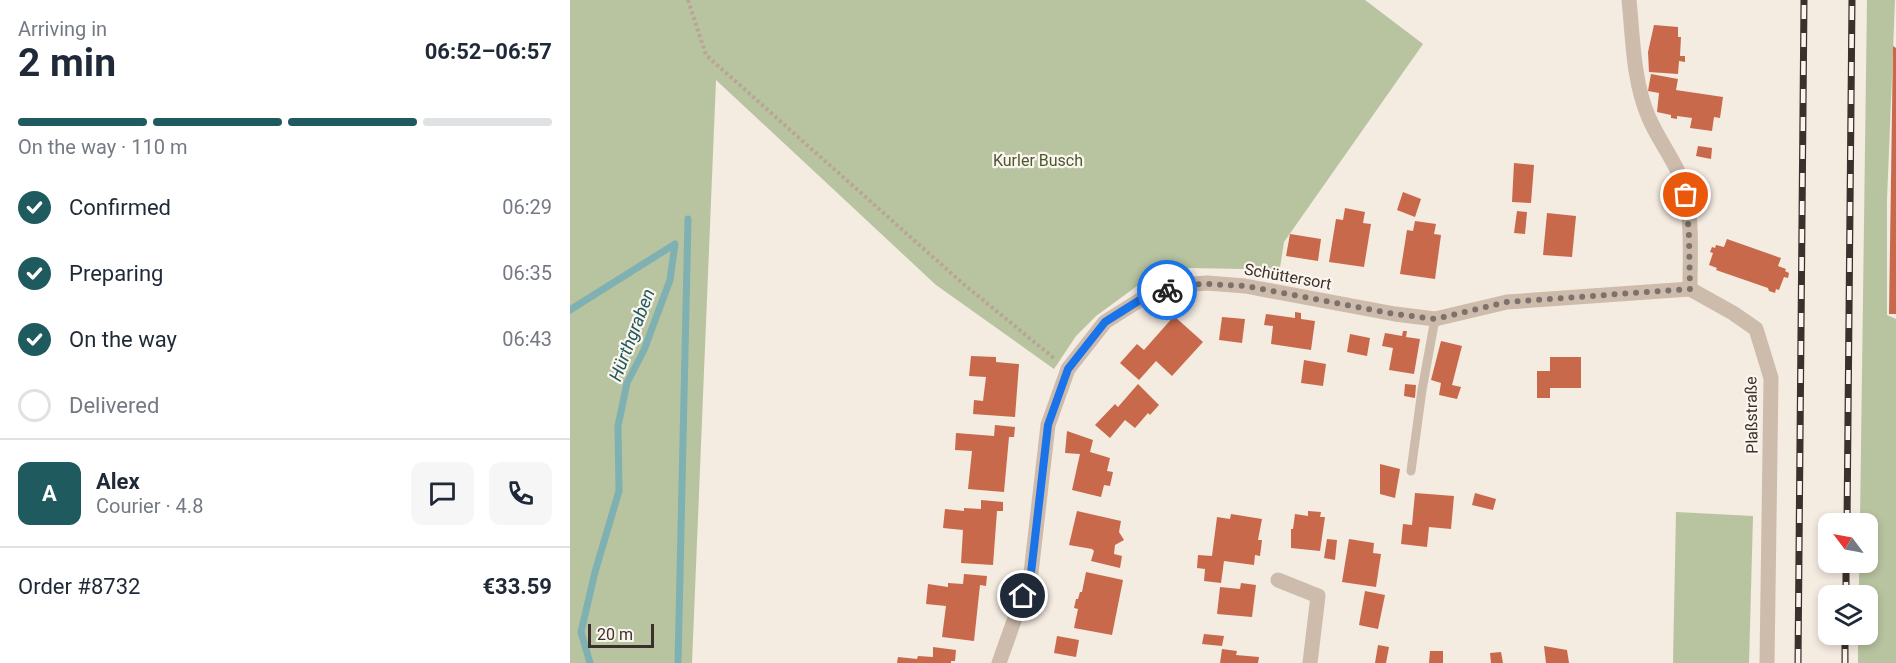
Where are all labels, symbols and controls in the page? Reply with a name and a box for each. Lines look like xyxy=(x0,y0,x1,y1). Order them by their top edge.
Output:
text: Arriving in xyxy=(18,17,107,41)
text: 06:52–06:57 xyxy=(425,39,552,64)
text: 2 min xyxy=(18,40,116,86)
text: On the way · 110 m xyxy=(18,135,187,159)
park label: Kurler Busch xyxy=(993,151,1083,170)
pin xyxy=(1660,169,1711,220)
icon: bag xyxy=(1669,178,1702,211)
icon: check xyxy=(18,191,51,224)
text: Confirmed xyxy=(69,195,171,220)
text: 06:29 xyxy=(502,195,552,219)
icon: check xyxy=(18,257,51,290)
street label: Schüttersort xyxy=(1243,259,1333,294)
courier xyxy=(1137,260,1197,320)
text: Preparing xyxy=(69,261,163,286)
text: 06:35 xyxy=(502,261,552,285)
icon: bike xyxy=(1151,274,1184,307)
water label: Hürthgraben xyxy=(604,286,659,384)
icon: check xyxy=(18,323,51,356)
text: On the way xyxy=(69,327,177,352)
text: 06:43 xyxy=(502,327,552,351)
street label: Plaßstraße xyxy=(1741,376,1762,454)
text: Delivered xyxy=(69,393,159,418)
button: chat xyxy=(411,462,474,525)
button: phone xyxy=(489,462,552,525)
text: Alex xyxy=(96,469,140,494)
text: A xyxy=(42,481,57,506)
text: Courier · 4.8 xyxy=(96,494,203,518)
north arrow xyxy=(1818,513,1878,573)
map controls xyxy=(1818,513,1878,645)
pin xyxy=(997,570,1048,621)
text: Order #8732 xyxy=(18,574,140,599)
text: €33.59 xyxy=(483,574,552,599)
icon: home xyxy=(1006,579,1039,612)
button: layers xyxy=(1818,585,1878,645)
scale bar xyxy=(588,621,654,648)
text: 20 m xyxy=(597,625,633,644)

